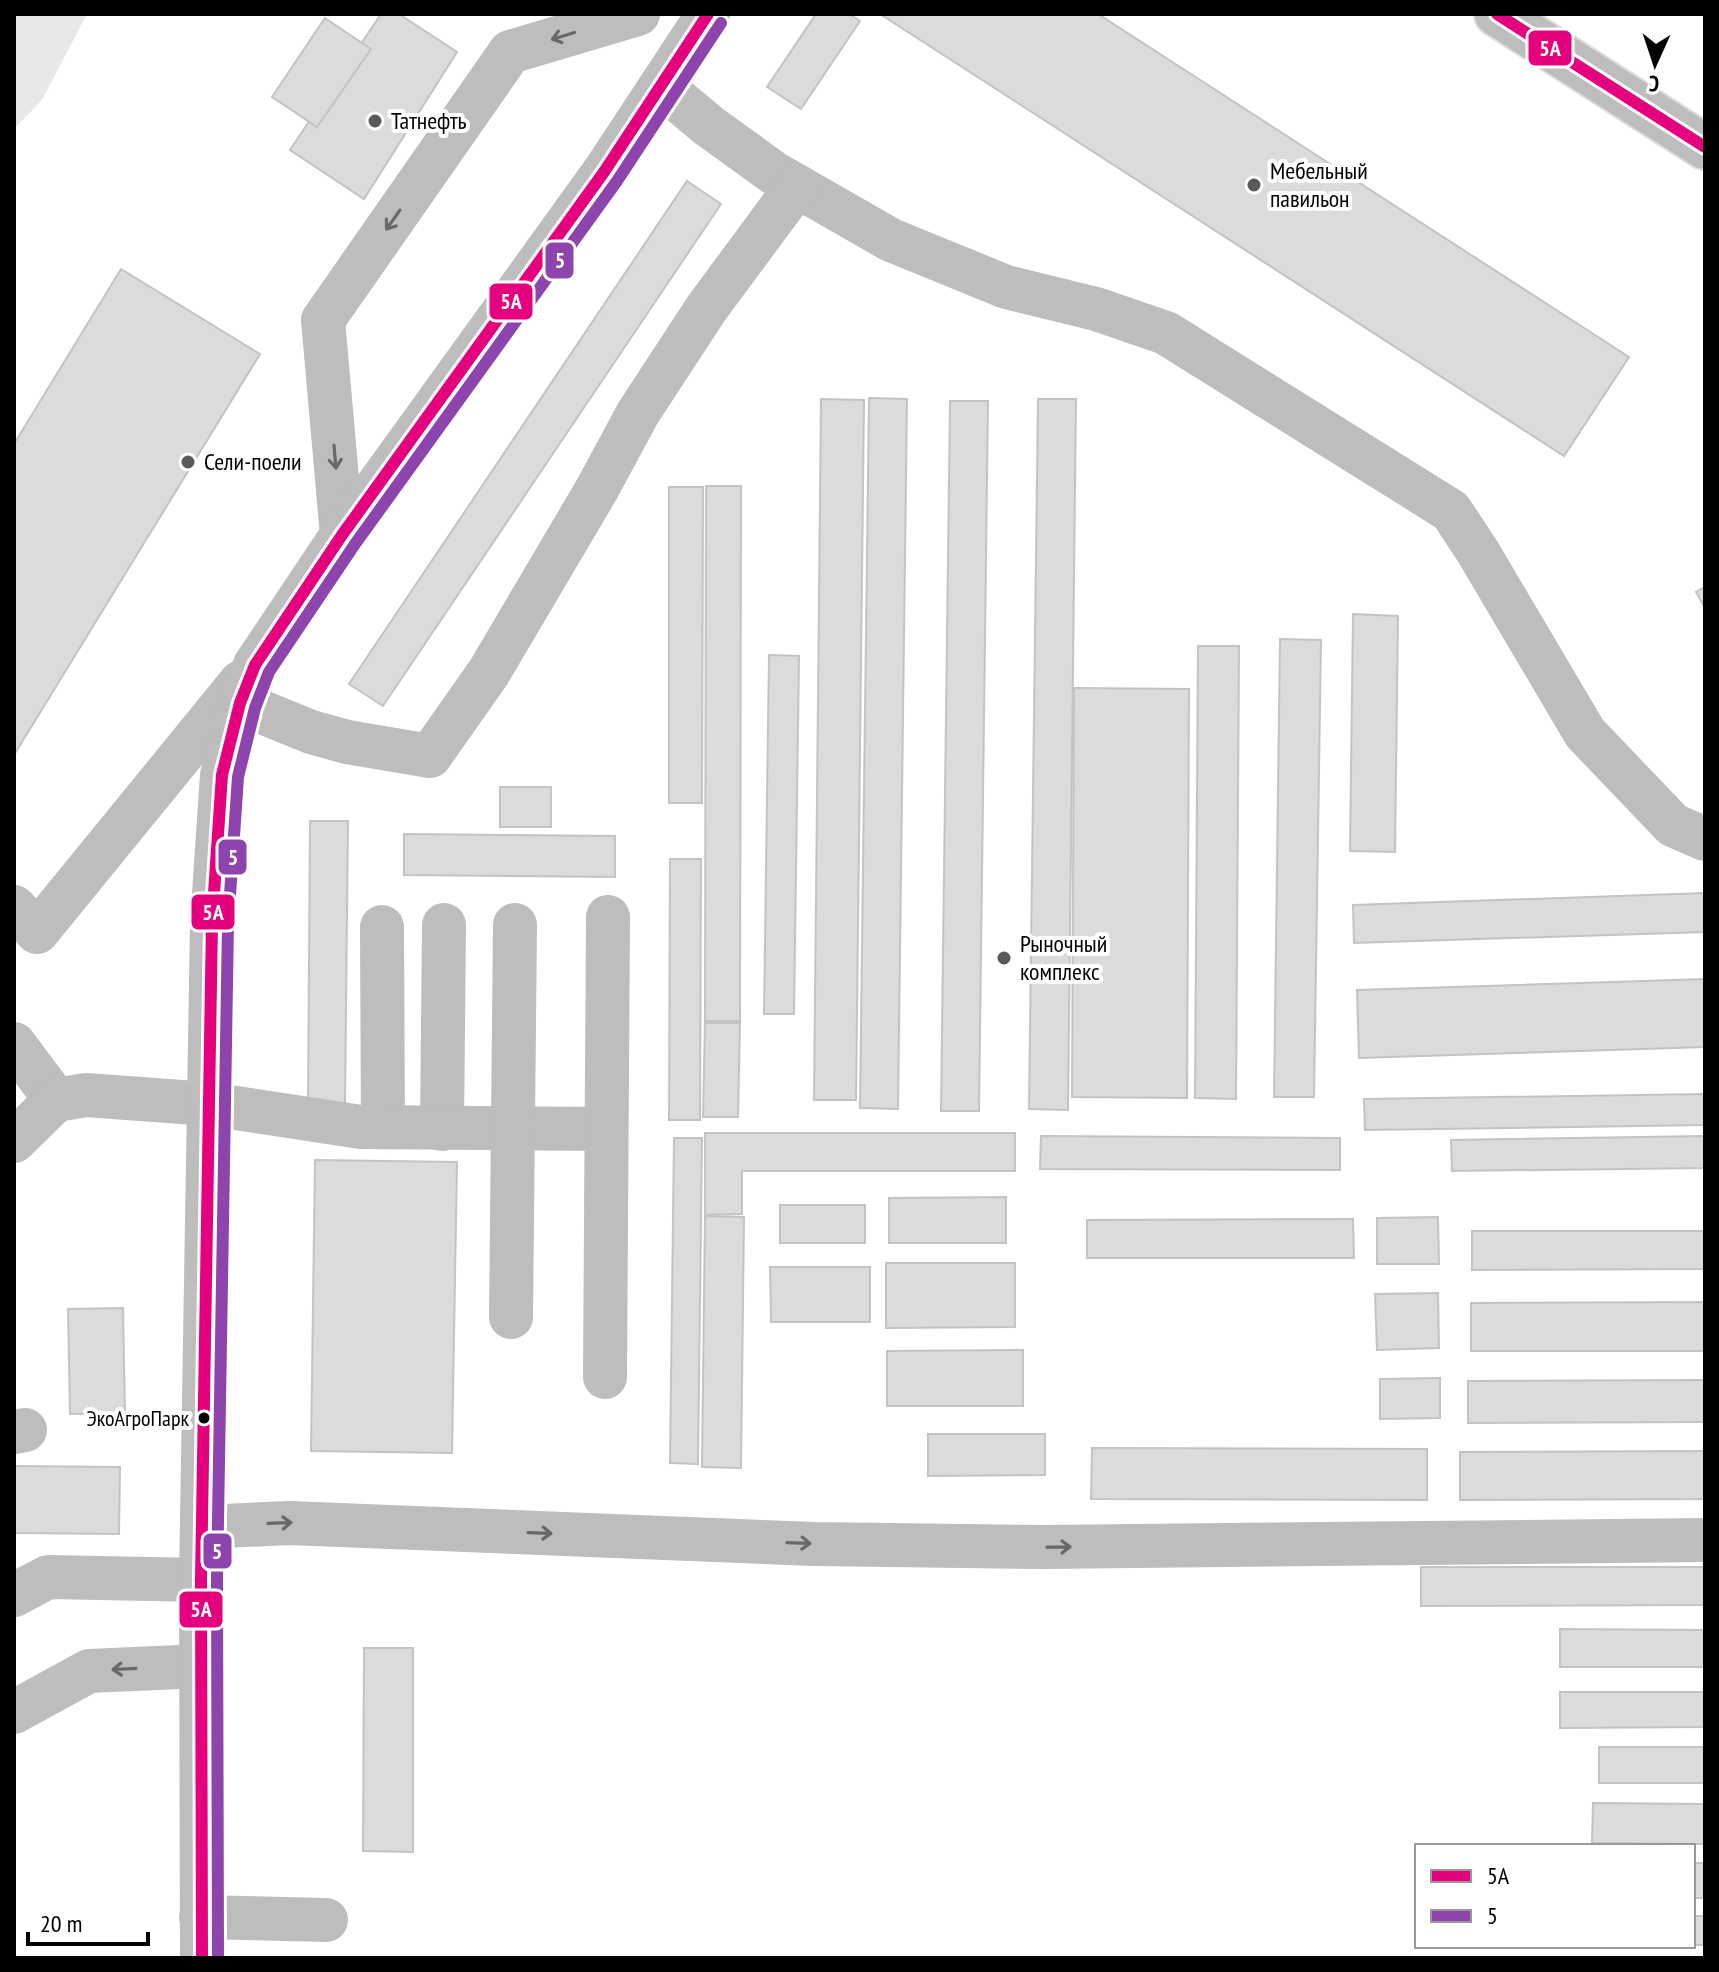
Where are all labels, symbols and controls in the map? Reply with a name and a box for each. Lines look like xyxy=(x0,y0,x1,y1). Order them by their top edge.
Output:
north arrow xyxy=(1615,24,1695,104)
line badge: 5А xyxy=(1527,29,1573,67)
one-way arrow xyxy=(551,30,576,44)
text: 5А xyxy=(1539,34,1562,62)
text: С xyxy=(1648,70,1660,98)
place label: Татнефть xyxy=(391,105,467,136)
marker: Татнефть xyxy=(366,112,384,130)
place label: Мебельный павильон xyxy=(1270,155,1368,214)
marker: Мебельный павильон xyxy=(1245,176,1263,194)
one-way arrow xyxy=(385,208,401,230)
line badge: 5 xyxy=(544,241,575,280)
text: 5 xyxy=(555,246,565,274)
line badge: 5А xyxy=(488,282,534,321)
text: 5А xyxy=(500,287,523,315)
one-way arrow xyxy=(328,443,343,470)
place label: Сели-поели xyxy=(204,446,302,477)
marker: Сели-поели xyxy=(179,453,197,471)
line badge: 5 xyxy=(217,838,248,876)
text: 5 xyxy=(228,843,238,871)
line badge: 5А xyxy=(190,893,236,931)
text: 5А xyxy=(202,898,225,926)
place label: Рыночный комплекс xyxy=(1020,928,1107,987)
marker: Рыночный комплекс xyxy=(995,949,1013,967)
place label: ЭкоАгроПарк xyxy=(86,1404,189,1432)
marker: ЭкоАгроПарк xyxy=(196,1410,212,1426)
one-way arrow xyxy=(266,1516,293,1531)
one-way arrow xyxy=(526,1525,553,1540)
line badge: 5 xyxy=(202,1532,233,1570)
one-way arrow xyxy=(785,1536,812,1551)
text: 5 xyxy=(212,1537,222,1565)
one-way arrow xyxy=(1045,1539,1072,1555)
line badge: 5А xyxy=(178,1590,224,1629)
text: 5А xyxy=(190,1595,213,1623)
one-way arrow xyxy=(111,1662,138,1677)
legend xyxy=(1415,1844,1695,1948)
text: 5А xyxy=(1487,1860,1510,1891)
scale bar xyxy=(28,1896,148,1946)
text: 5 xyxy=(1487,1900,1498,1931)
text: 20 m xyxy=(40,1908,82,1939)

